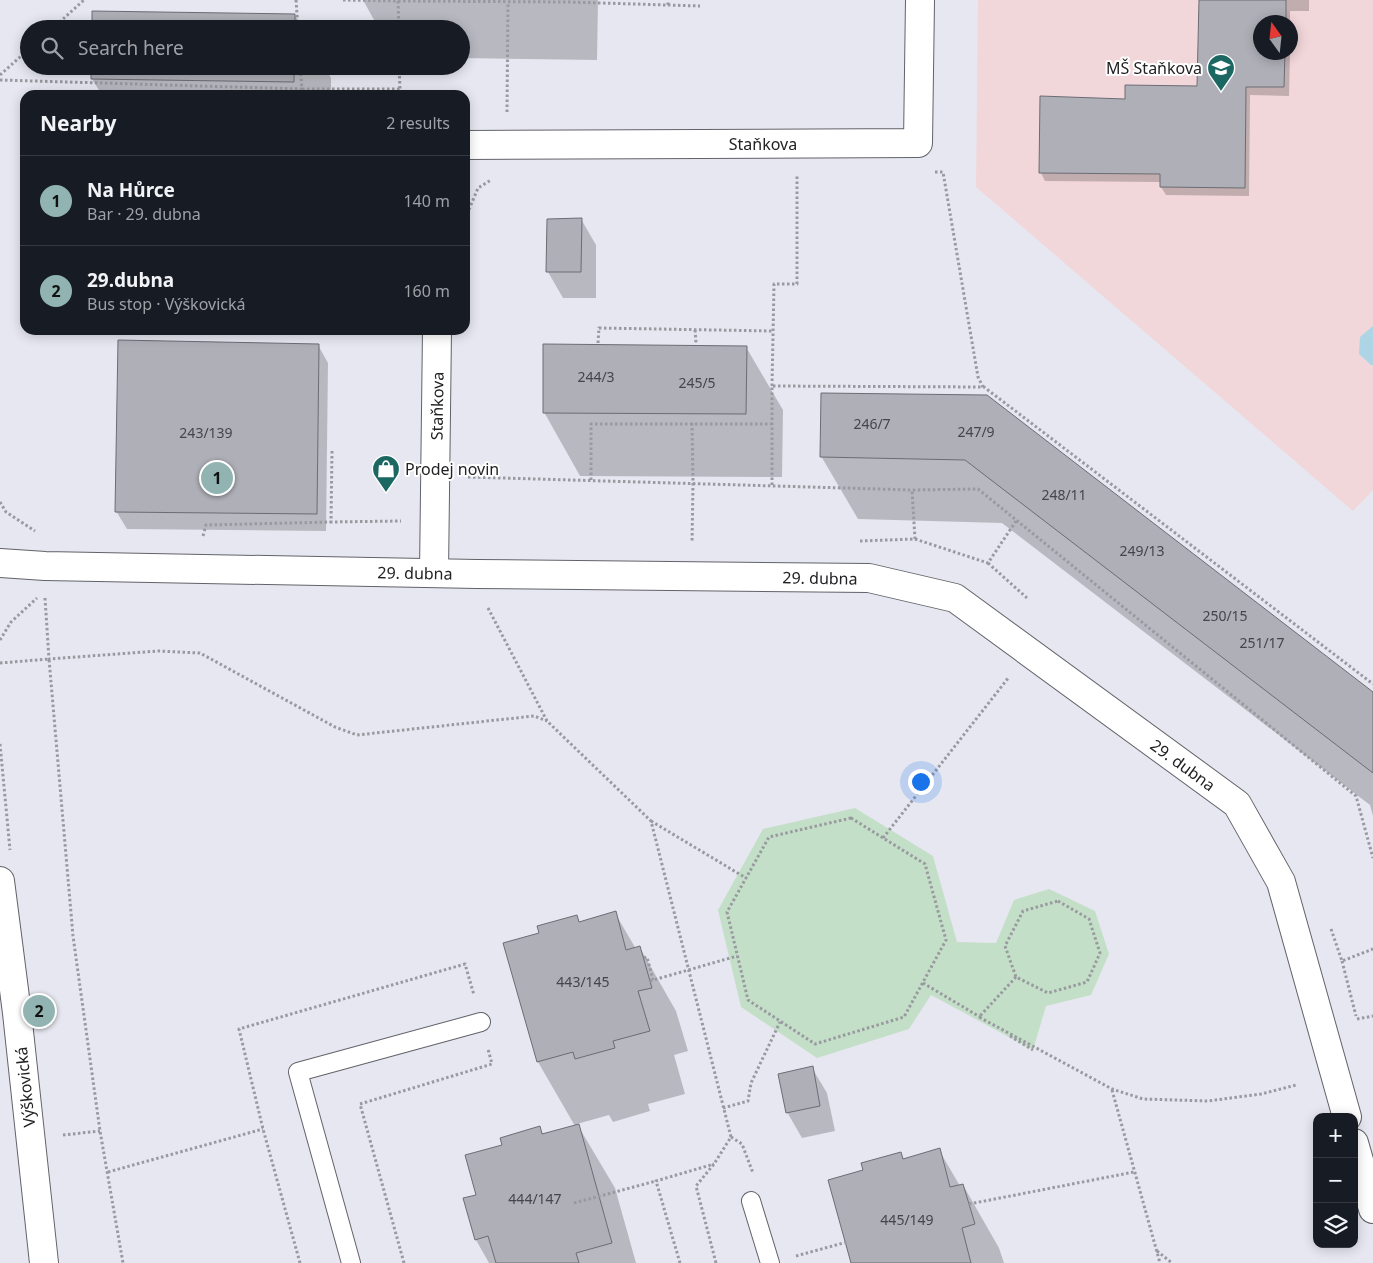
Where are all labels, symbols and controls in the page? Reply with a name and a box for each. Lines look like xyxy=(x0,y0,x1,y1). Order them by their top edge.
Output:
north arrow xyxy=(1253,15,1298,60)
search box xyxy=(20,20,470,75)
icon: search xyxy=(38,34,66,62)
text: Search here xyxy=(78,35,184,61)
school or university icon: MŠ Staňkova xyxy=(1206,53,1236,92)
place label: MŠ Staňkova xyxy=(1106,57,1202,79)
text: Nearby xyxy=(40,109,116,137)
text: 2 results xyxy=(386,112,450,134)
street label: Staňkova xyxy=(729,133,797,155)
text: Na Hůrce xyxy=(87,177,175,203)
text: 1 xyxy=(51,190,61,212)
text: 140 m xyxy=(403,190,450,212)
text: Bar · 29. dubna xyxy=(87,203,201,225)
text: 29.dubna xyxy=(87,267,174,293)
text: 2 xyxy=(51,280,61,302)
text: 160 m xyxy=(403,280,450,302)
text: Bus stop · Výškovická xyxy=(87,293,245,315)
house number: 244/3 xyxy=(577,367,615,386)
street label: Staňkova xyxy=(425,372,449,440)
house number: 245/5 xyxy=(678,373,716,392)
house number: 246/7 xyxy=(853,414,891,433)
house number: 247/9 xyxy=(957,422,995,441)
house number: 243/139 xyxy=(179,423,233,442)
shop icon: Prodej novin xyxy=(371,454,401,493)
place label: Prodej novin xyxy=(405,458,499,480)
pin: 1 xyxy=(201,459,233,497)
house number: 248/11 xyxy=(1041,485,1087,504)
house number: 249/13 xyxy=(1119,541,1165,560)
street label: 29. dubna xyxy=(377,561,453,585)
street label: 29. dubna xyxy=(782,566,858,590)
house number: 250/15 xyxy=(1202,606,1248,625)
house number: 251/17 xyxy=(1239,633,1285,652)
street label: 29. dubna xyxy=(1146,734,1220,796)
your location xyxy=(908,769,934,795)
house number: 443/145 xyxy=(556,972,610,991)
pin: 2 xyxy=(23,992,55,1030)
street label: Výškovická xyxy=(10,1046,40,1128)
map controls xyxy=(1313,1113,1358,1248)
button: + xyxy=(1313,1113,1358,1158)
button: − xyxy=(1313,1158,1358,1203)
house number: 444/147 xyxy=(508,1189,562,1208)
button: layers xyxy=(1313,1203,1358,1248)
house number: 445/149 xyxy=(880,1210,934,1229)

